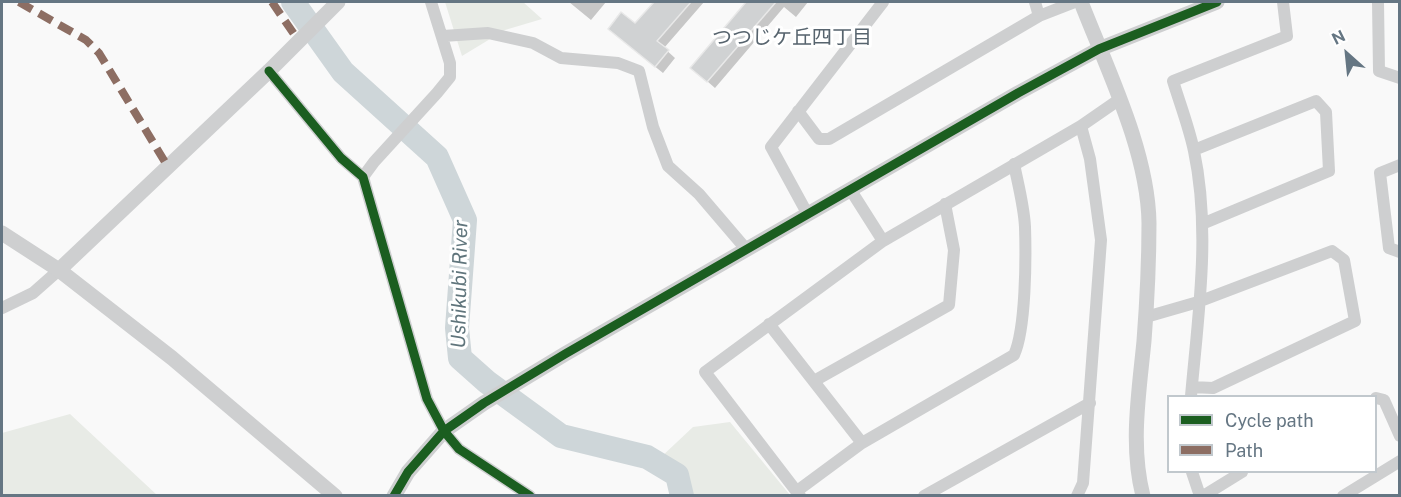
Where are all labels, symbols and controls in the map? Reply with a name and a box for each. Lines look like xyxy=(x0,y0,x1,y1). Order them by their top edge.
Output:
north arrow xyxy=(1317,24,1377,84)
district label: つつじケ丘四丁目 xyxy=(712,26,872,50)
text: N xyxy=(1329,26,1348,49)
water label: Ushikubi River xyxy=(447,220,473,348)
legend xyxy=(1167,395,1377,473)
text: Cycle path xyxy=(1225,410,1314,431)
text: Path xyxy=(1225,440,1263,461)

